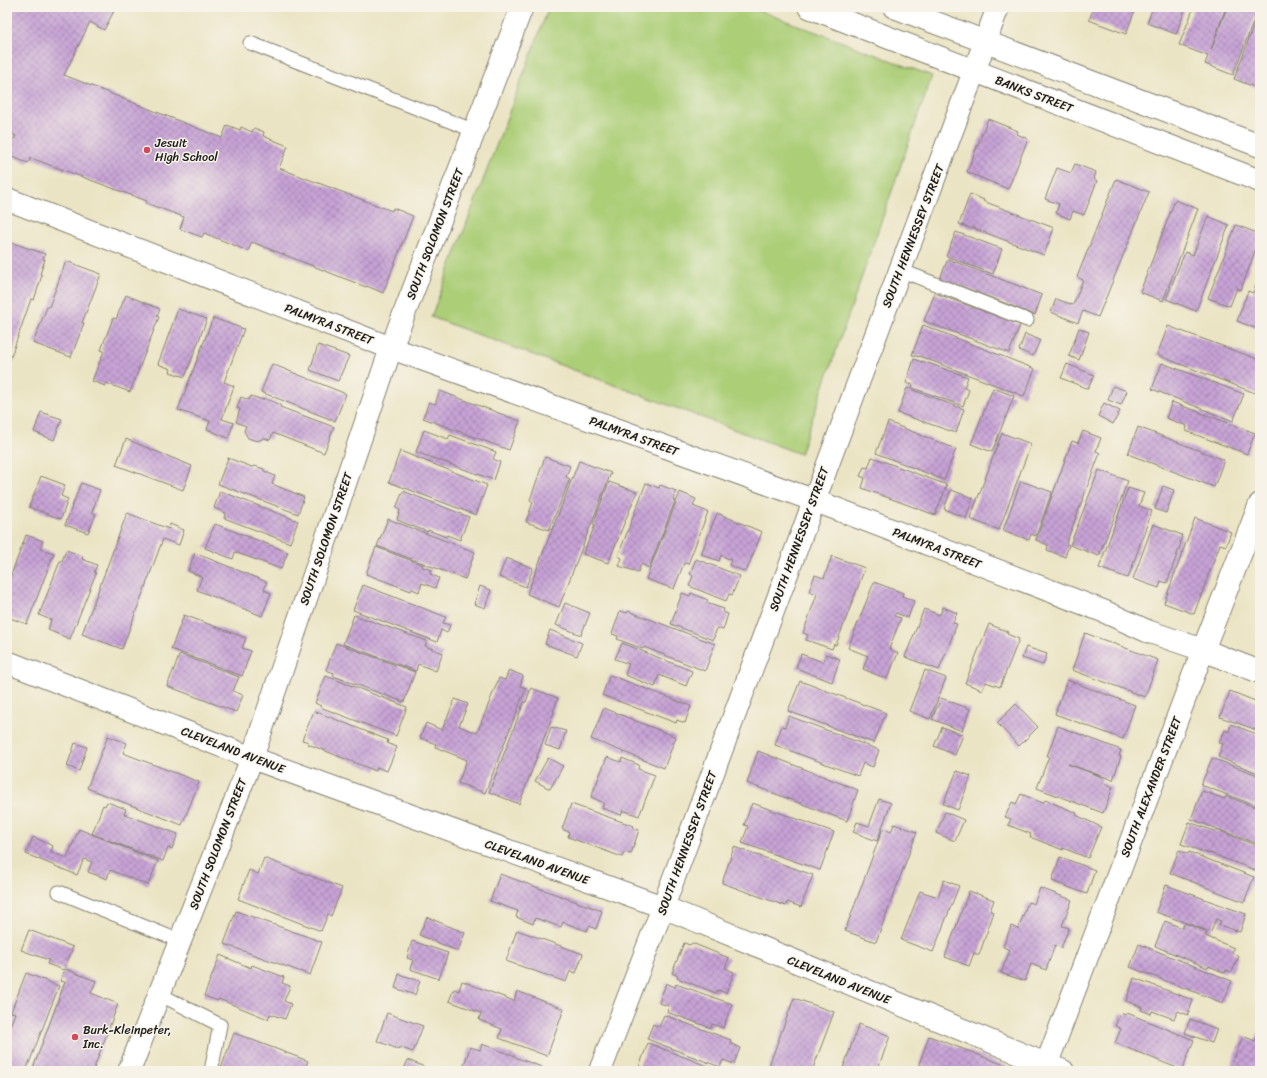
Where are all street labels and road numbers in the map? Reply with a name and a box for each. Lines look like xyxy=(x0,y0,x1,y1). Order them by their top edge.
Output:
street label: BANKS STREET xyxy=(992,69,1077,119)
street label: SOUTH HENNESSEY STREET xyxy=(875,160,951,311)
street label: SOUTH SOLOMON STREET xyxy=(400,165,470,303)
street label: PALMYRA STREET xyxy=(281,297,378,351)
street label: PALMYRA STREET xyxy=(586,410,683,463)
street label: SOUTH HENNESSEY STREET xyxy=(763,462,836,614)
street label: SOUTH SOLOMON STREET xyxy=(293,469,359,608)
street label: PALMYRA STREET xyxy=(889,521,986,575)
street label: SOUTH ALEXANDER STREET xyxy=(1114,712,1188,861)
street label: CLEVELAND AVENUE xyxy=(178,720,290,780)
street label: SOUTH HENNESSEY STREET xyxy=(651,766,724,918)
street label: SOUTH SOLOMON STREET xyxy=(183,775,253,913)
street label: CLEVELAND AVENUE xyxy=(482,833,594,892)
street label: CLEVELAND AVENUE xyxy=(784,949,895,1011)

